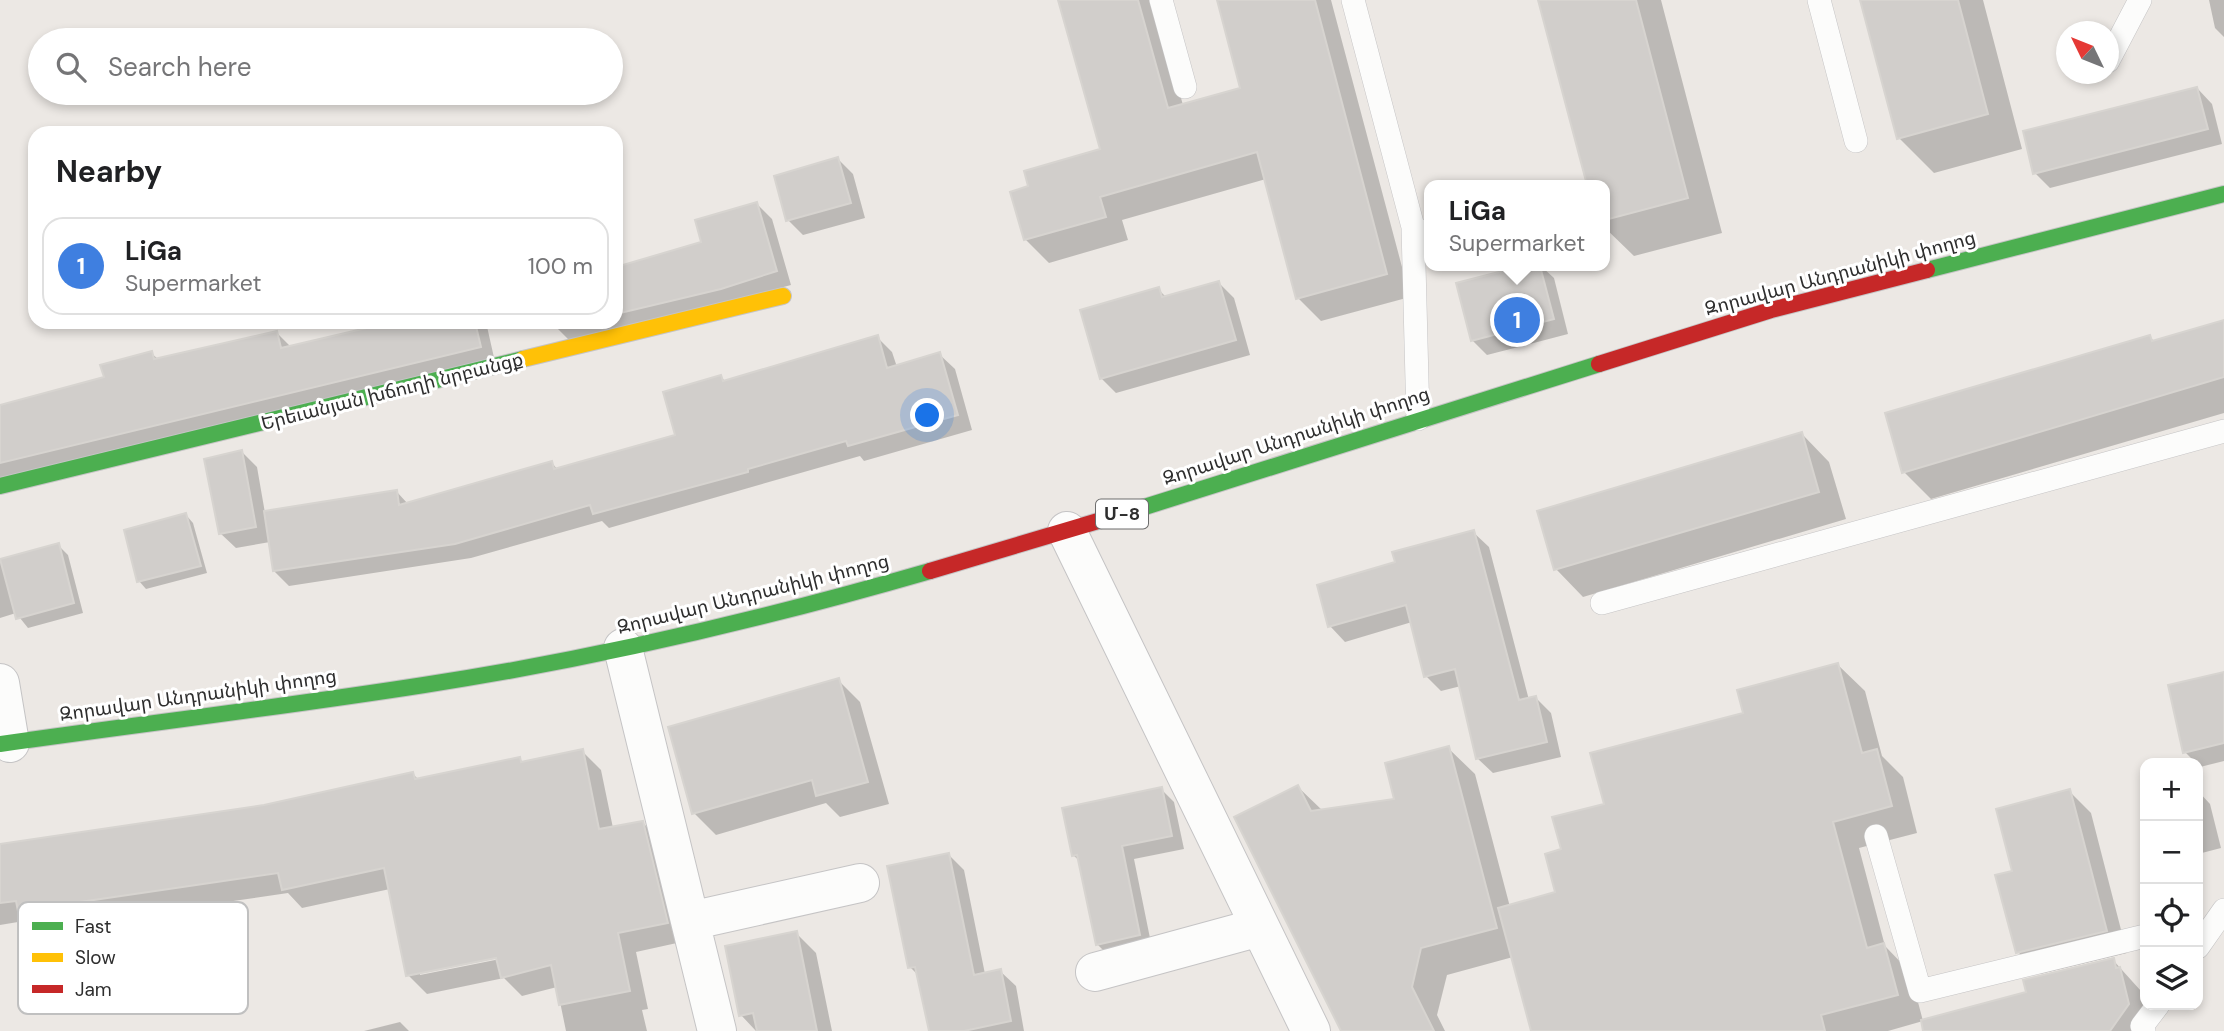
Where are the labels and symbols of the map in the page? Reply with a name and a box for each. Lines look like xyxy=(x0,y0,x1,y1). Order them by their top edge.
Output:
north arrow xyxy=(2056,21,2119,84)
street label: Զորավար Անդրանիկի փողոց xyxy=(1702,225,1978,321)
pin: 1 xyxy=(1494,294,1540,346)
street label: Երեւանյան խճուղի նրբանցք xyxy=(258,346,526,436)
street label: Զորավար Անդրանիկի փողոց xyxy=(1159,381,1433,491)
your location xyxy=(910,398,944,432)
road number: Մ-8 xyxy=(1096,500,1148,528)
street label: Զորավար Անդրանիկի փողոց xyxy=(614,548,892,640)
street label: Զորավար Անդրանիկի փողոց xyxy=(58,663,338,727)
legend xyxy=(18,902,248,1014)
text: Fast xyxy=(75,914,111,939)
text: Slow xyxy=(75,945,116,970)
text: Jam xyxy=(75,977,112,1002)

